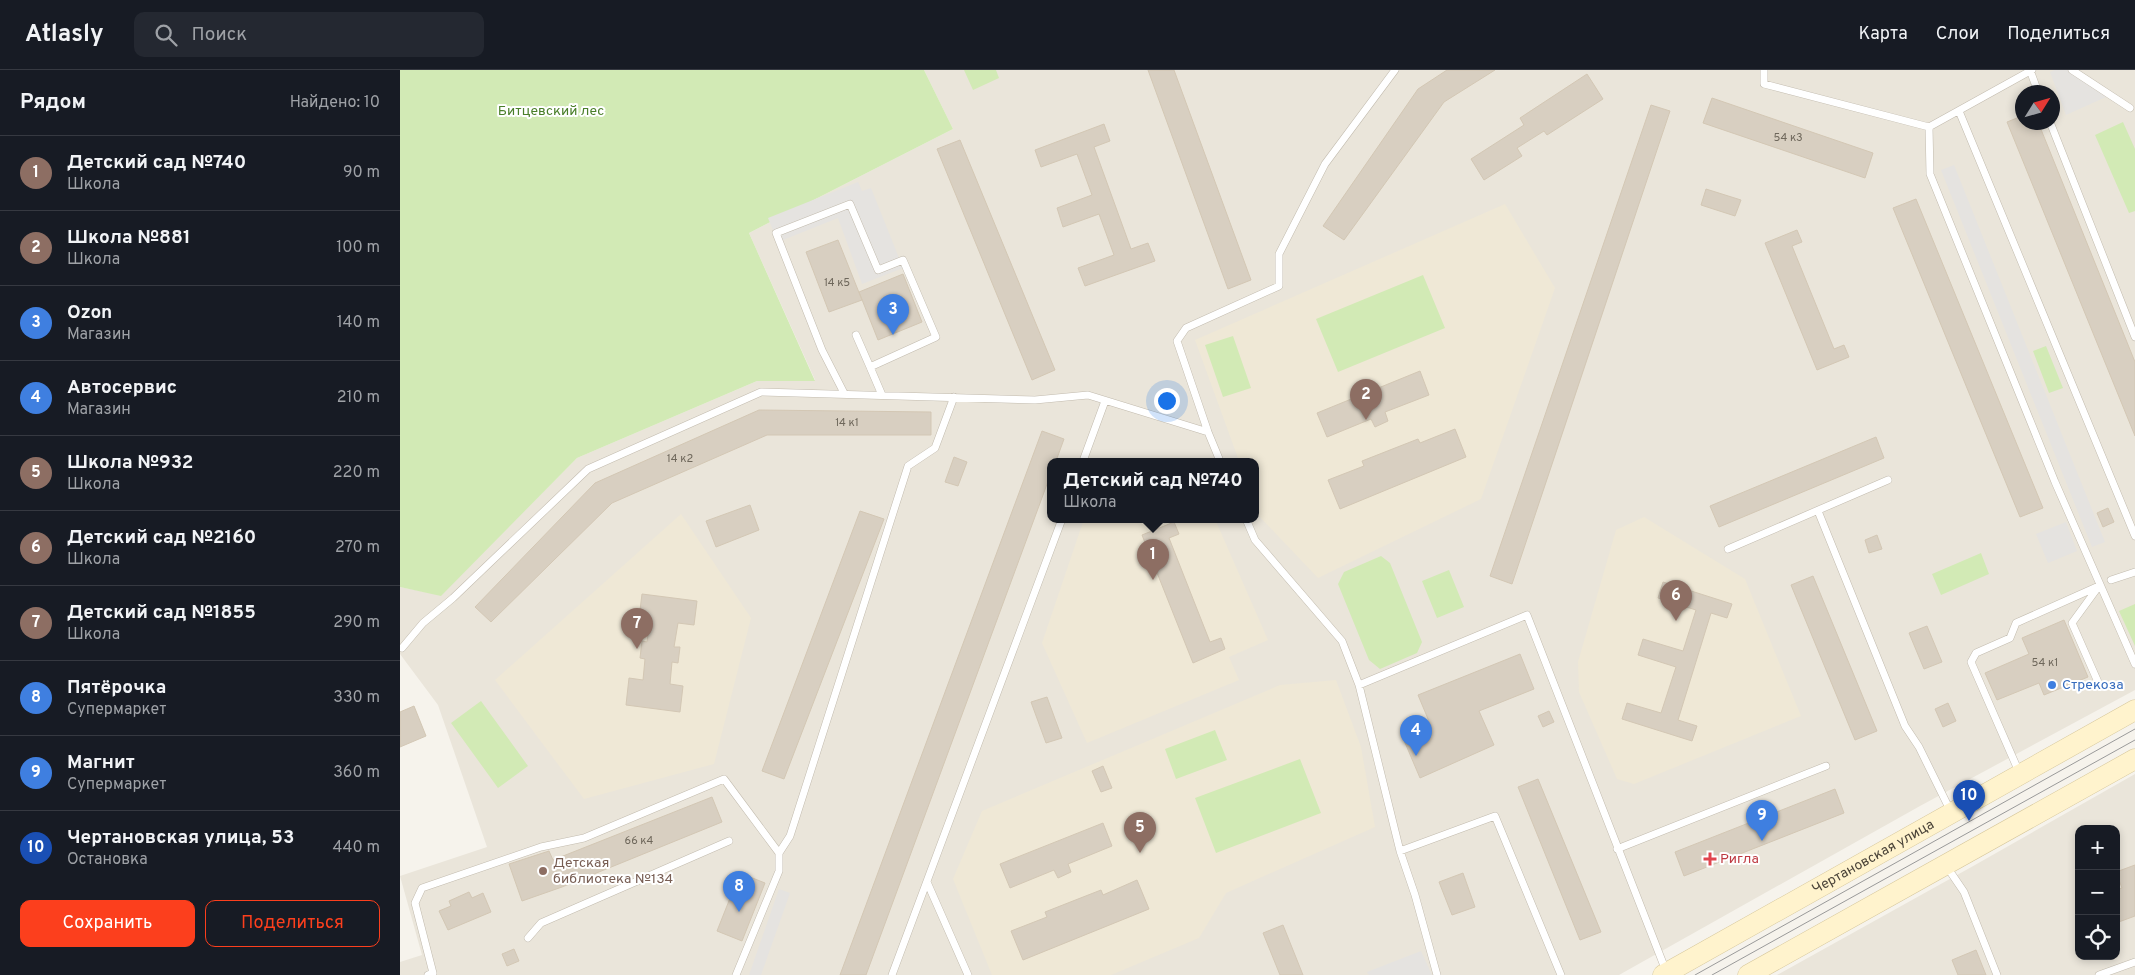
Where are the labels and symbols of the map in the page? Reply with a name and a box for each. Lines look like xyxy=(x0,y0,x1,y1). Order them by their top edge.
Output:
north arrow xyxy=(2015,85,2060,130)
park label: Битцевский лес xyxy=(498,103,604,120)
house number: 54 к3 xyxy=(1773,131,1803,145)
house number: 14 к5 xyxy=(824,276,850,290)
pin: 3 xyxy=(877,294,909,335)
pin: 2 xyxy=(1350,379,1382,420)
your location xyxy=(1154,388,1180,414)
house number: 14 к1 xyxy=(835,416,859,430)
house number: 14 к2 xyxy=(667,452,693,466)
pin: 1 xyxy=(1137,539,1169,580)
pin: 6 xyxy=(1660,580,1692,621)
pin: 7 xyxy=(621,608,653,649)
house number: 54 к1 xyxy=(2032,656,2058,670)
place label: Стрекоза xyxy=(2062,677,2124,694)
marker: Стрекоза xyxy=(2046,679,2058,691)
pin: 4 xyxy=(1400,715,1432,756)
pin: 10 xyxy=(1953,780,1985,821)
pin: 9 xyxy=(1746,800,1778,841)
pin: 5 xyxy=(1124,812,1156,853)
street label: Чертановская улица xyxy=(1809,816,1937,898)
house number: 66 к4 xyxy=(625,834,654,848)
place label: Ригла xyxy=(1720,851,1759,868)
marker: Ригла xyxy=(1704,853,1716,865)
place label: Детская библиотека №134 xyxy=(553,855,673,888)
marker: Детская библиотека №134 xyxy=(537,865,549,877)
pin: 8 xyxy=(723,871,755,912)

